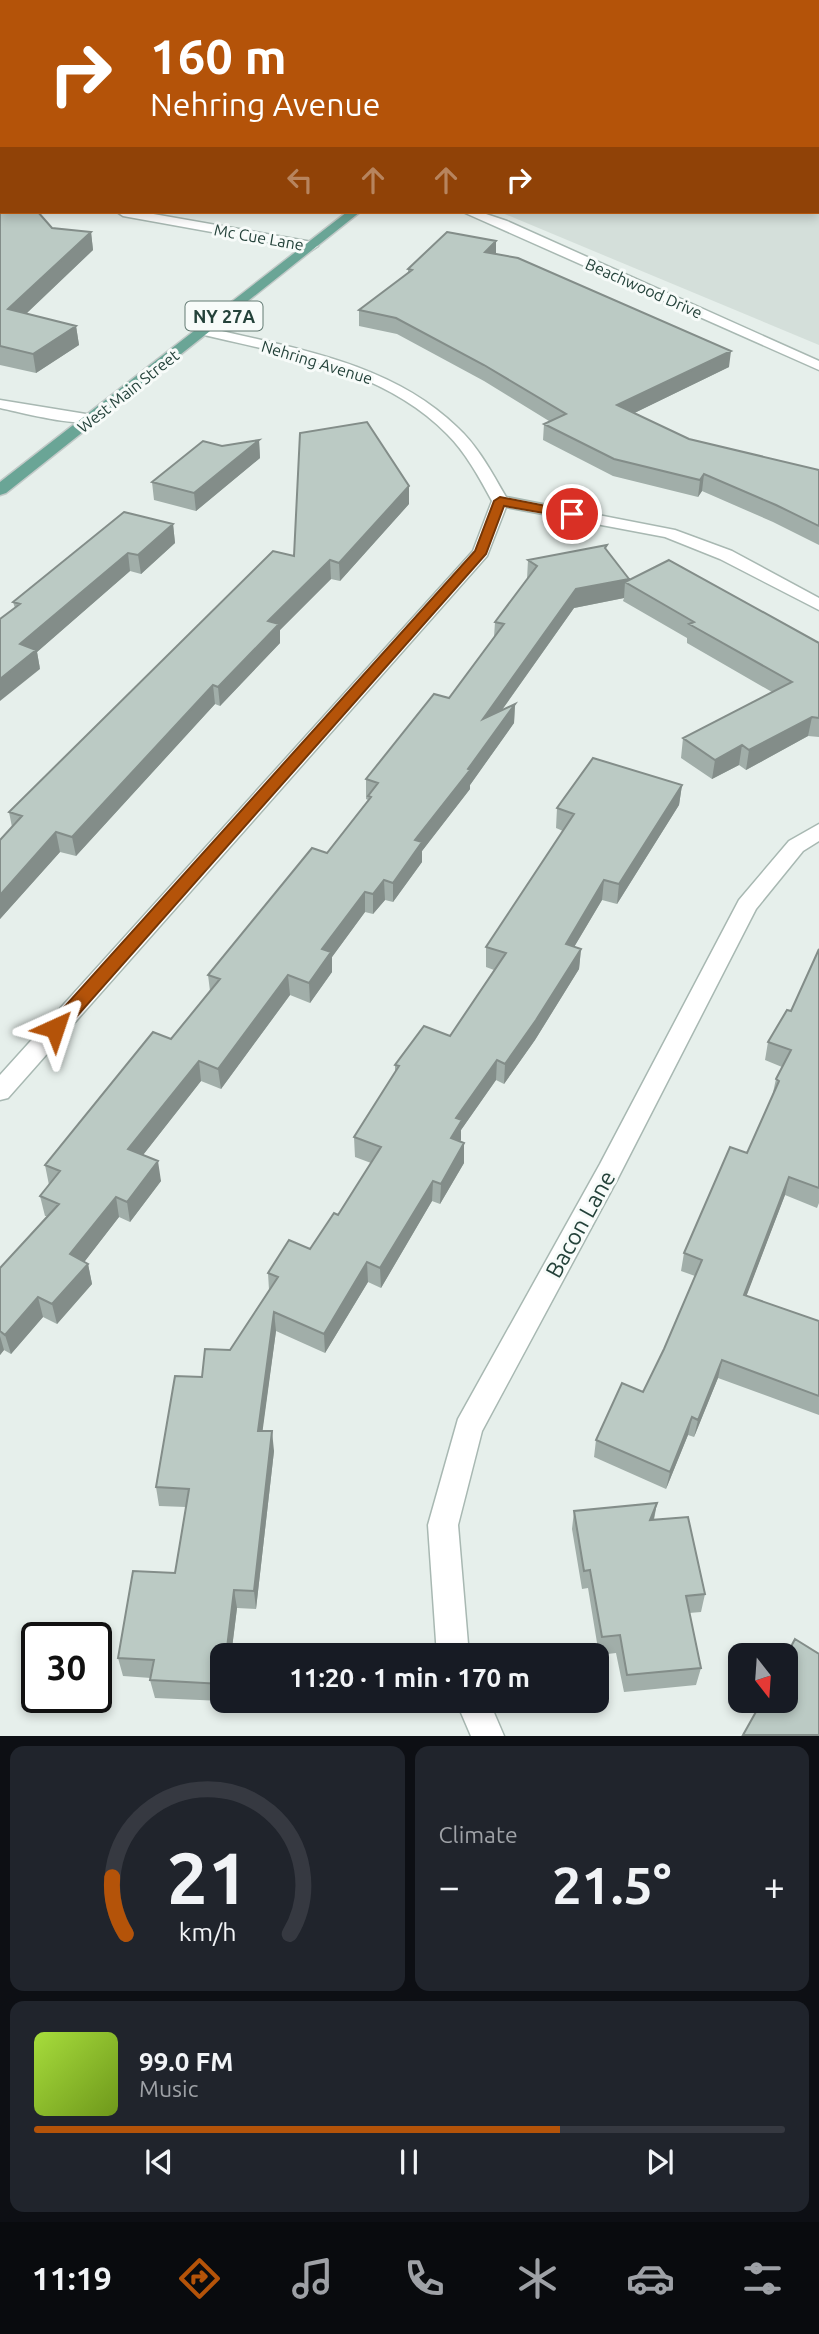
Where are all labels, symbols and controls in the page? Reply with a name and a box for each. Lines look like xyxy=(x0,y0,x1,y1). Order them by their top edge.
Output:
icon: right xyxy=(35,28,126,119)
text: 160 m xyxy=(150,28,287,83)
text: Nehring Avenue xyxy=(150,86,381,122)
icon: left xyxy=(281,161,319,199)
icon: ahead xyxy=(354,161,392,199)
icon: ahead xyxy=(427,161,465,199)
icon: right xyxy=(500,161,538,199)
street label: Mc Cue Lane xyxy=(213,220,305,254)
street label: Beachwood Drive xyxy=(583,254,705,322)
road number: NY 27A xyxy=(186,302,262,330)
street label: Nehring Avenue xyxy=(259,337,375,387)
street label: West Main Street xyxy=(74,345,183,436)
pin xyxy=(542,484,602,544)
icon: arrive xyxy=(553,495,591,533)
position arrow xyxy=(18,991,92,1065)
street label: Bacon Lane xyxy=(540,1166,620,1282)
speed limit sign: 30 xyxy=(21,1622,112,1713)
north arrow xyxy=(728,1643,798,1713)
map controls xyxy=(728,1643,798,1713)
text: 11:20 · 1 min · 170 m xyxy=(289,1663,530,1692)
text: Climate xyxy=(439,1822,518,1847)
text: 21 xyxy=(166,1837,248,1919)
text: 21.5° xyxy=(552,1856,671,1914)
text: − xyxy=(439,1865,460,1907)
text: + xyxy=(764,1865,785,1907)
text: km/h xyxy=(178,1918,236,1946)
text: 99.0 FM xyxy=(139,2047,233,2076)
text: Music xyxy=(139,2076,198,2101)
icon: previous xyxy=(140,2143,178,2181)
icon: pause xyxy=(390,2143,428,2181)
icon: next xyxy=(641,2143,679,2181)
icon: directions xyxy=(175,2254,224,2303)
icon: music xyxy=(288,2254,337,2303)
icon: phone xyxy=(400,2254,449,2303)
icon: climate xyxy=(513,2254,562,2303)
icon: car xyxy=(626,2254,675,2303)
icon: filters xyxy=(738,2254,787,2303)
text: 11:19 xyxy=(32,2260,112,2296)

